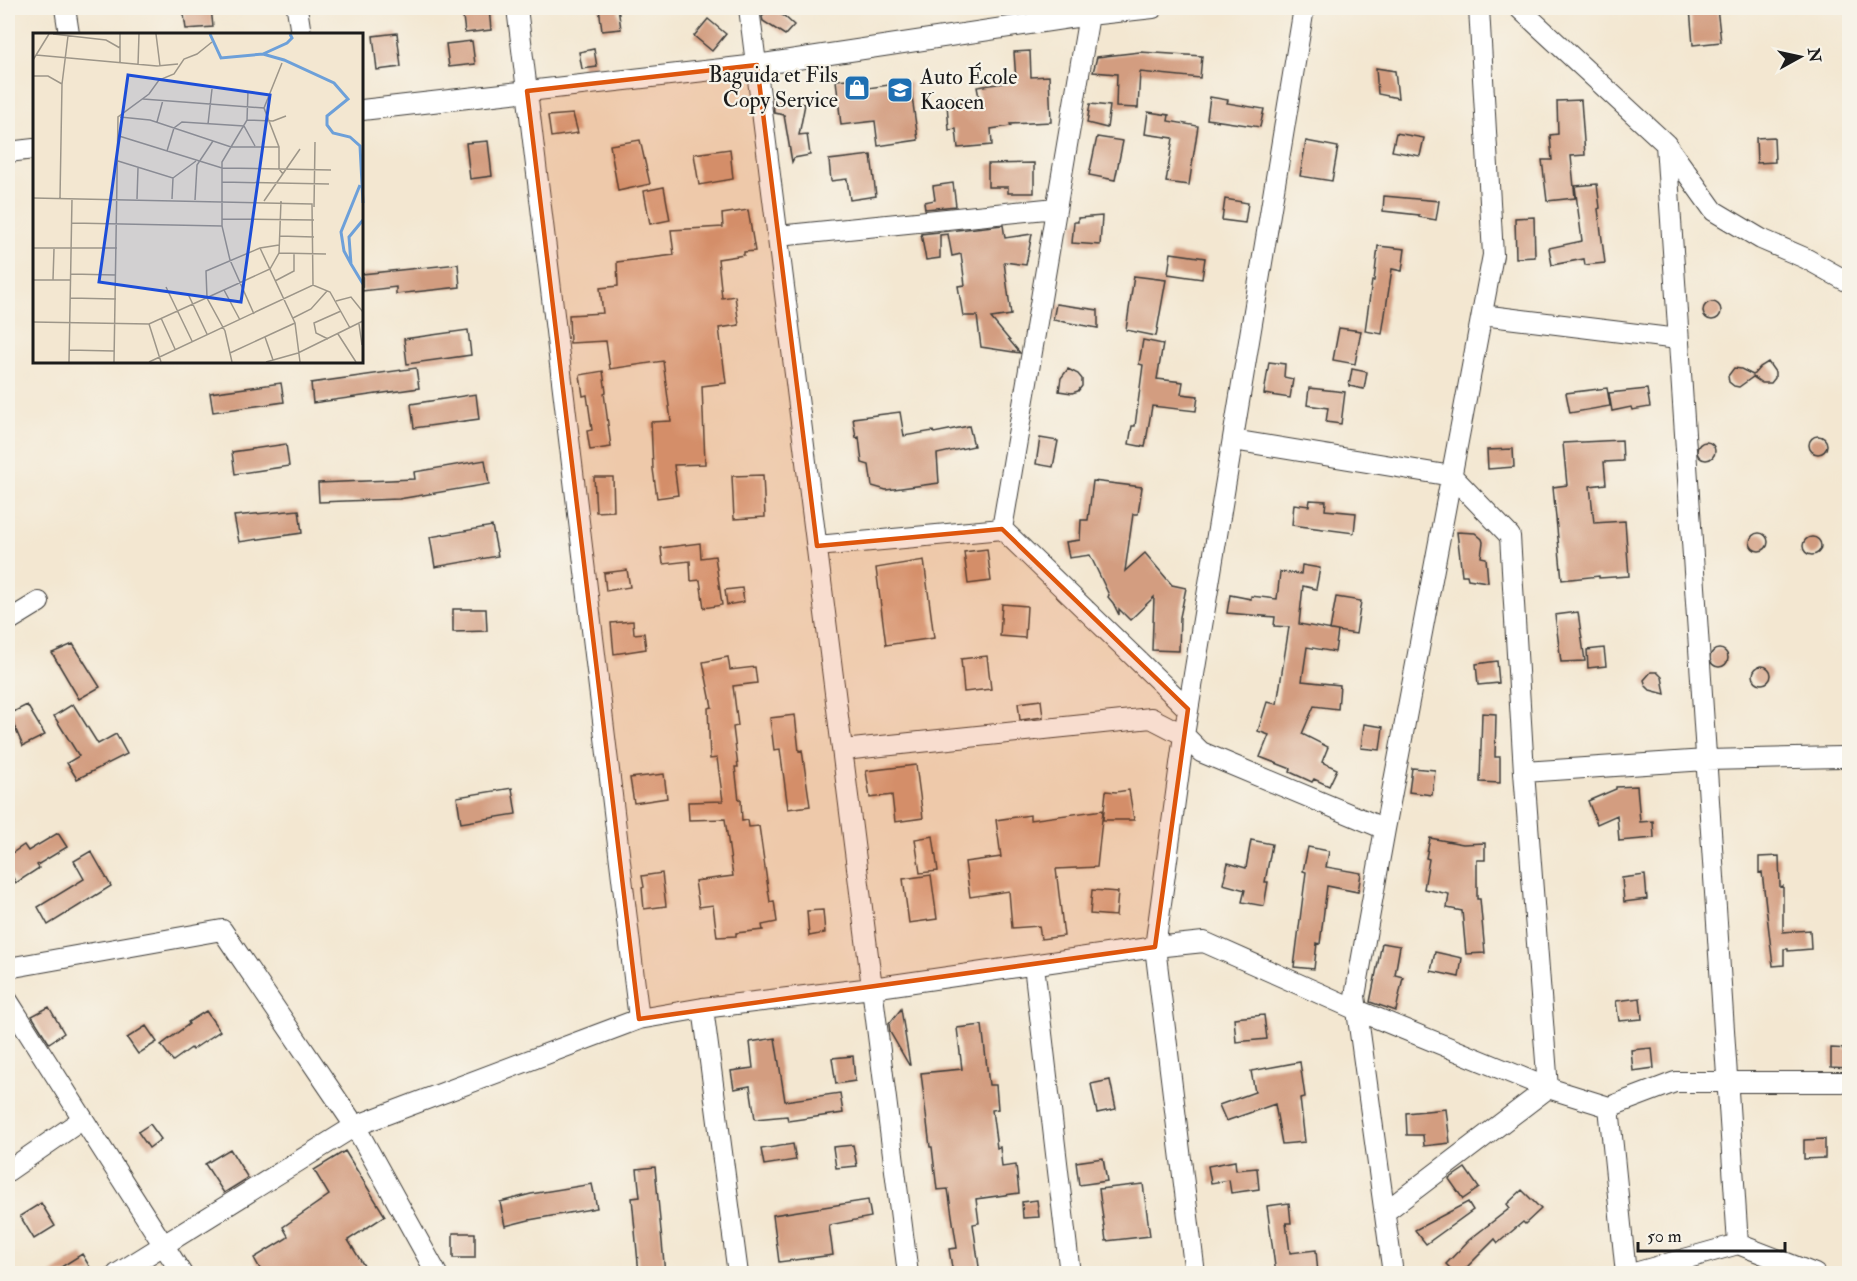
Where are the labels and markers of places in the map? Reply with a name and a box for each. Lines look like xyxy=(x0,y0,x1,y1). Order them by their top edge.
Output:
place label: Baguida et Fils Copy Service xyxy=(708,61,838,115)
place label: Auto École Kaocen xyxy=(919,62,1017,116)
shop icon: Baguida et Fils Copy Service xyxy=(842,73,872,103)
school or university icon: Auto École Kaocen xyxy=(885,75,915,105)

